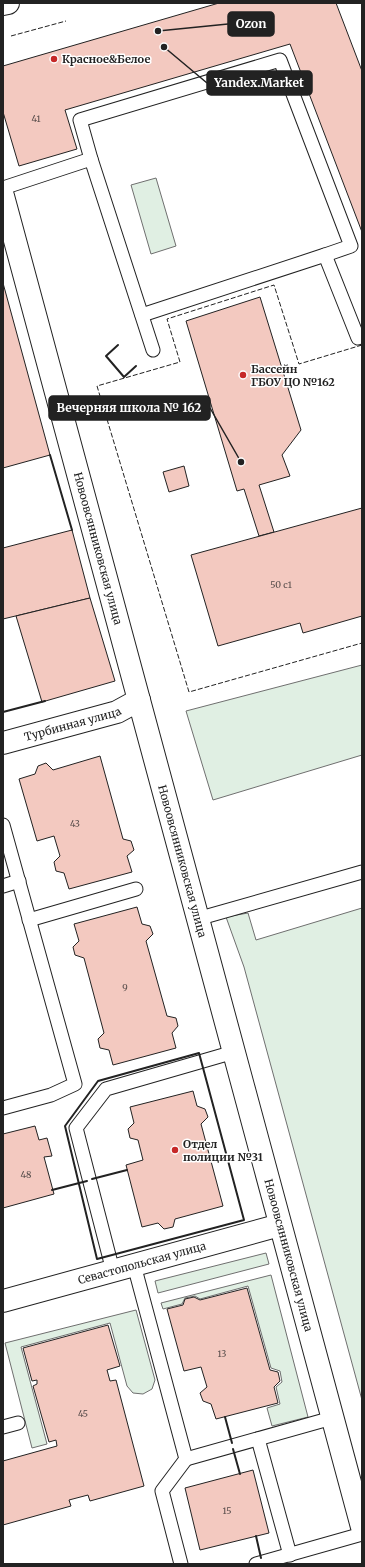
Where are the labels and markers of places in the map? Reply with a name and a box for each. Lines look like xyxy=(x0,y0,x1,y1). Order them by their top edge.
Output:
callout: Ozon xyxy=(228,12,274,36)
place label: Красное&Белое xyxy=(62,52,150,66)
marker: Красное&Белое xyxy=(49,54,59,64)
callout: Yandex.Market xyxy=(207,71,312,95)
place label: Бассейн ГБОУ ЦО №162 xyxy=(251,362,335,389)
marker: Бассейн ГБОУ ЦО №162 xyxy=(238,370,248,380)
callout: Вечерняя школа № 162 xyxy=(49,396,210,420)
place label: Отдел полиции №31 xyxy=(183,1137,263,1164)
marker: Отдел полиции №31 xyxy=(170,1145,180,1155)

